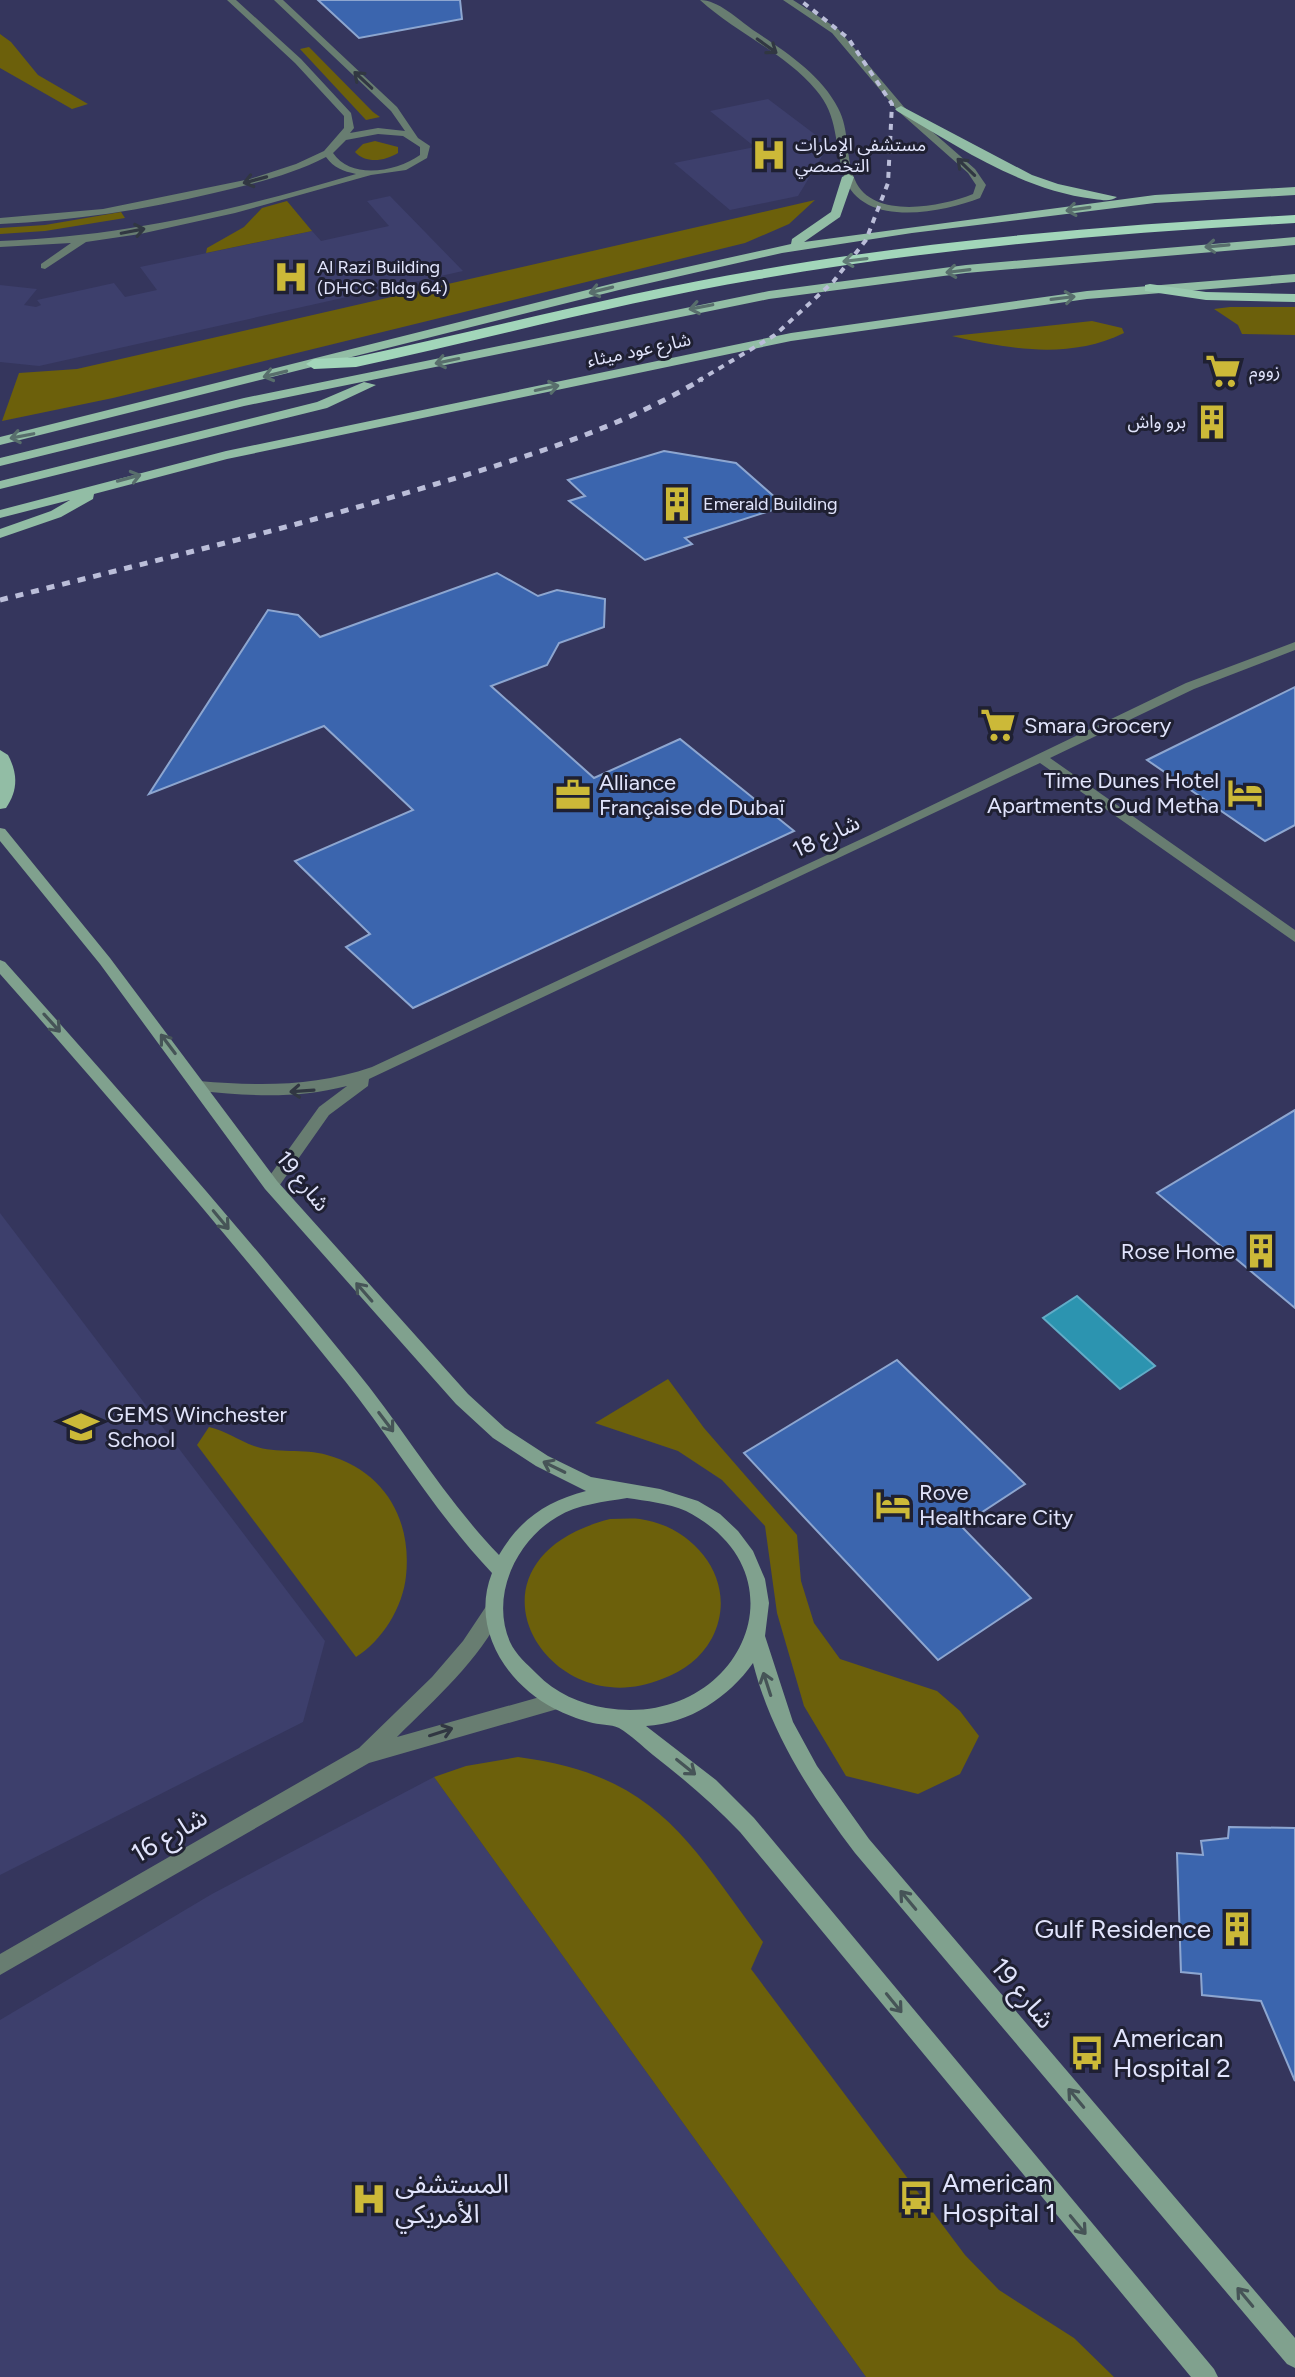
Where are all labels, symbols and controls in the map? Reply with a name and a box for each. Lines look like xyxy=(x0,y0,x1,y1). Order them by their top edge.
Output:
one-way arrow xyxy=(756,37,777,54)
one-way arrow xyxy=(354,71,374,89)
place label: مستشفى الإمارات التخصصي xyxy=(795,134,926,179)
hospital icon: مستشفى الإمارات التخصصي xyxy=(750,136,788,174)
one-way arrow xyxy=(956,158,976,177)
one-way arrow xyxy=(243,173,269,188)
one-way arrow xyxy=(1066,202,1091,217)
one-way arrow xyxy=(120,223,145,238)
one-way arrow xyxy=(1204,238,1231,253)
one-way arrow xyxy=(843,253,868,268)
place label: Al Razi Building (DHCC Bldg 64) xyxy=(317,256,448,299)
hospital icon: Al Razi Building (DHCC Bldg 64) xyxy=(272,258,310,296)
one-way arrow xyxy=(945,263,972,278)
one-way arrow xyxy=(589,284,615,299)
one-way arrow xyxy=(1049,291,1076,306)
one-way arrow xyxy=(689,300,714,315)
street label: شارع عود ميثاء xyxy=(585,328,694,375)
supermarket icon: زووم xyxy=(1204,352,1242,390)
one-way arrow xyxy=(434,354,460,369)
place label: زووم xyxy=(1249,360,1280,385)
one-way arrow xyxy=(262,367,288,382)
one-way arrow xyxy=(534,380,560,395)
building icon: برو واش xyxy=(1193,403,1231,441)
place label: برو واش xyxy=(1127,411,1186,433)
one-way arrow xyxy=(10,430,35,445)
one-way arrow xyxy=(116,469,141,484)
building icon: Emerald Building xyxy=(658,485,696,523)
place label: Emerald Building xyxy=(703,493,838,515)
supermarket icon: Smara Grocery xyxy=(979,706,1017,744)
place label: Smara Grocery xyxy=(1024,712,1172,739)
place label: Time Dunes Hotel Apartments Oud Metha xyxy=(987,767,1219,819)
place label: Alliance Française de Dubaï xyxy=(599,769,785,821)
hotel icon: Time Dunes Hotel Apartments Oud Metha xyxy=(1226,774,1264,812)
office icon: Alliance Française de Dubaï xyxy=(554,776,592,814)
street label: شارع 18 xyxy=(788,809,865,866)
one-way arrow xyxy=(43,1013,61,1033)
one-way arrow xyxy=(159,1034,176,1056)
one-way arrow xyxy=(289,1084,316,1099)
street label: شارع 19 xyxy=(268,1145,335,1219)
one-way arrow xyxy=(212,1210,230,1230)
building icon: Rose Home xyxy=(1242,1232,1280,1270)
place label: Rose Home xyxy=(1121,1238,1235,1265)
one-way arrow xyxy=(355,1282,373,1302)
place label: GEMS Winchester School xyxy=(107,1401,288,1453)
school or university icon: GEMS Winchester School xyxy=(62,1408,100,1446)
one-way arrow xyxy=(377,1410,394,1432)
one-way arrow xyxy=(542,1458,566,1474)
place label: Rove Healthcare City xyxy=(919,1479,1073,1531)
hotel icon: Rove Healthcare City xyxy=(874,1486,912,1524)
one-way arrow xyxy=(759,1672,774,1697)
one-way arrow xyxy=(429,1724,454,1739)
one-way arrow xyxy=(675,1758,696,1776)
street label: شارع 16 xyxy=(125,1800,214,1872)
one-way arrow xyxy=(899,1890,917,1911)
building icon: Gulf Residence xyxy=(1218,1910,1256,1948)
place label: Gulf Residence xyxy=(1034,1913,1211,1945)
street label: شارع 19 xyxy=(982,1951,1062,2037)
one-way arrow xyxy=(885,1993,903,2013)
place label: American Hospital 2 xyxy=(1113,2022,1231,2084)
bus stop icon: American Hospital 2 xyxy=(1068,2034,1106,2072)
one-way arrow xyxy=(1067,2089,1085,2109)
place label: American Hospital 1 xyxy=(942,2167,1056,2229)
place label: المستشفى الأمريكي xyxy=(395,2168,509,2234)
bus stop icon: American Hospital 1 xyxy=(897,2179,935,2217)
hospital icon: المستشفى الأمريكي xyxy=(350,2180,388,2218)
one-way arrow xyxy=(1069,2214,1087,2235)
one-way arrow xyxy=(1236,2287,1254,2307)

